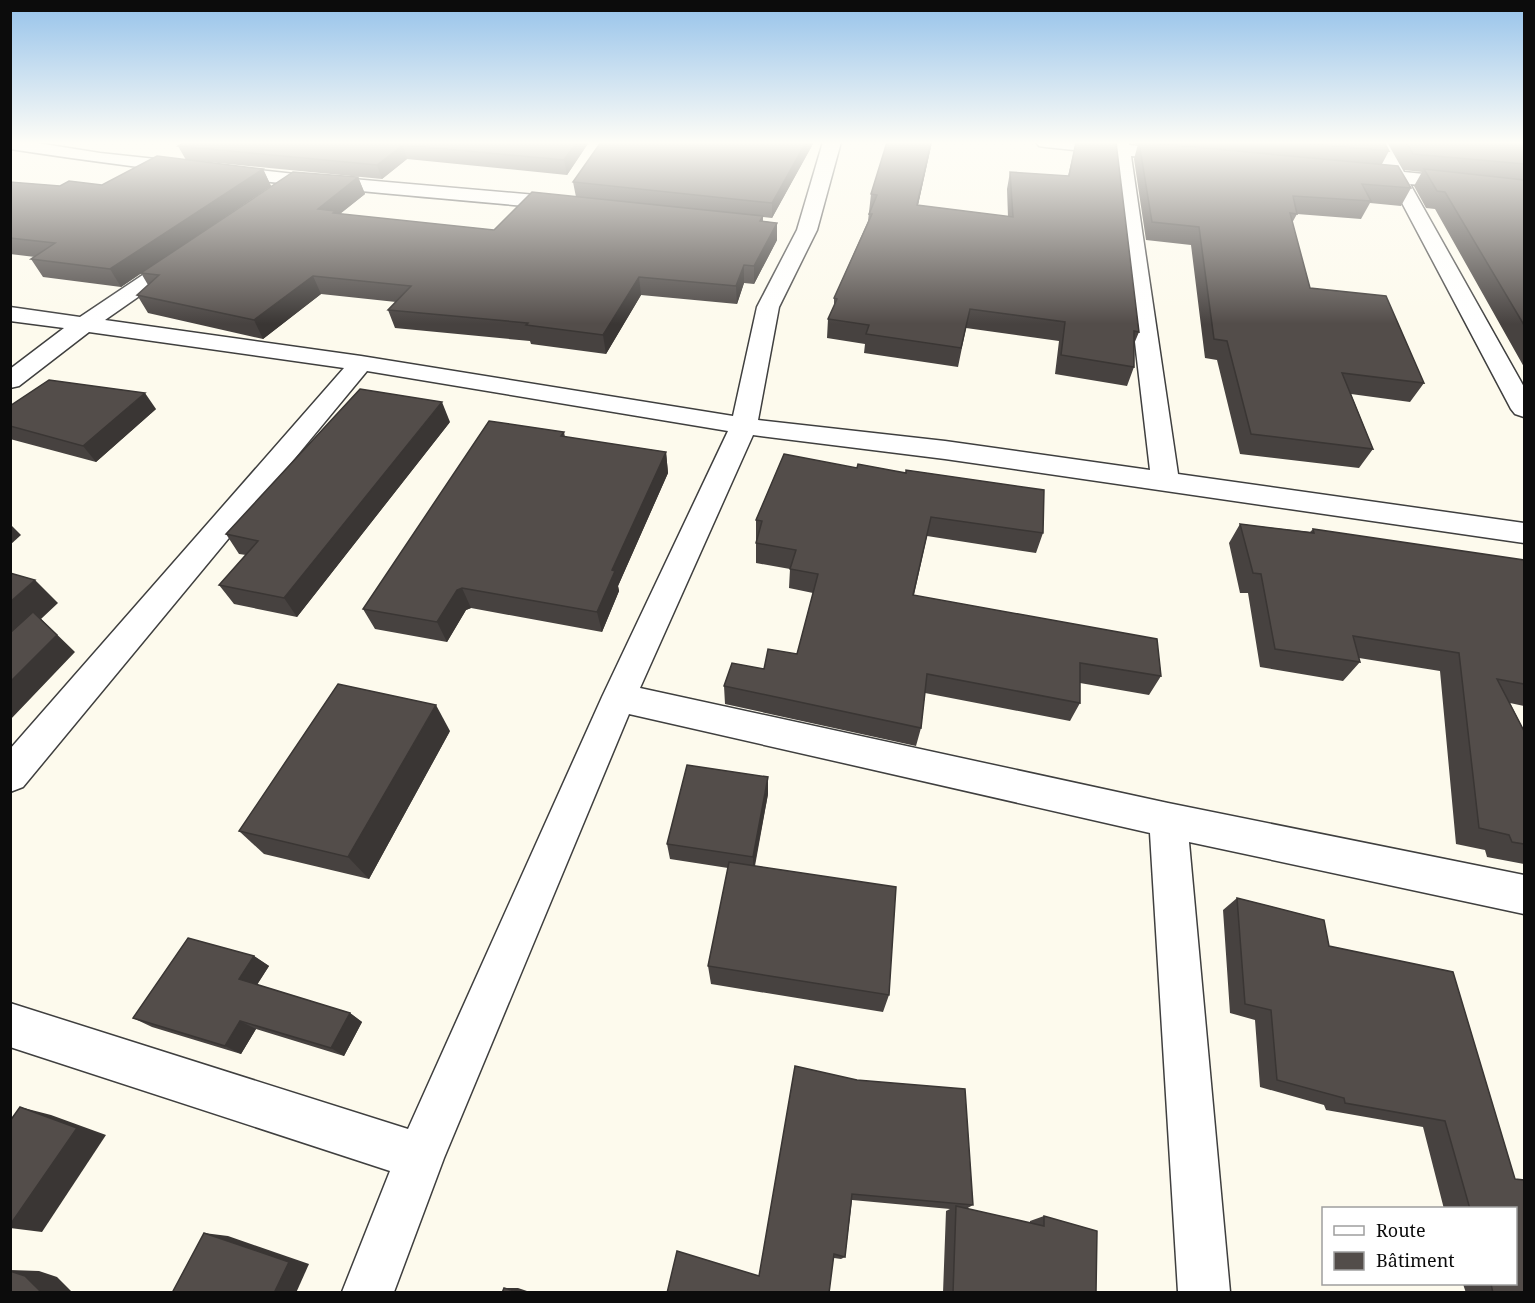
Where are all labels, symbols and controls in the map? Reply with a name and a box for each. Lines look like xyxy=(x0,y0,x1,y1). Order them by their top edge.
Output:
legend xyxy=(1322,1207,1517,1285)
text: Route xyxy=(1376,1218,1426,1242)
text: Bâtiment xyxy=(1376,1248,1455,1272)

